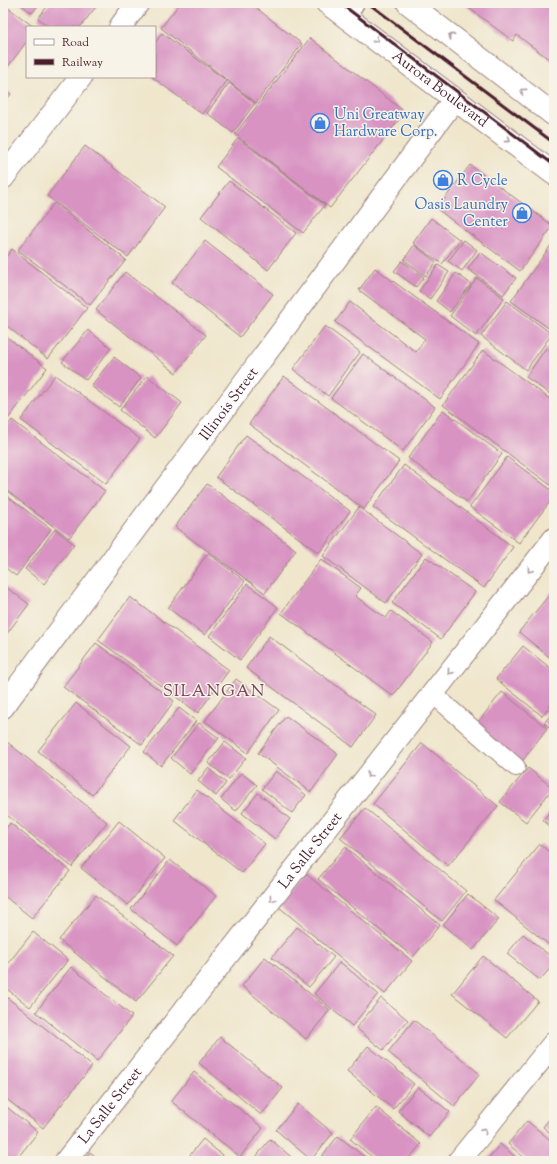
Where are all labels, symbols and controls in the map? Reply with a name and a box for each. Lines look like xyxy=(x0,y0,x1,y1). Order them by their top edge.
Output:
legend xyxy=(26,26,156,78)
text: Road xyxy=(62,34,89,52)
one-way arrow xyxy=(449,34,456,41)
one-way arrow xyxy=(372,35,379,42)
street label: Aurora Boulevard xyxy=(387,46,492,133)
text: Railway xyxy=(62,54,103,72)
one-way arrow xyxy=(520,88,527,96)
place label: Uni Greatway Hardware Corp. xyxy=(334,105,437,143)
shop icon: Uni Greatway Hardware Corp. xyxy=(309,112,331,134)
one-way arrow xyxy=(504,135,511,143)
shop icon: R Cycle xyxy=(432,169,454,191)
place label: R Cycle xyxy=(457,171,508,192)
place label: Oasis Laundry Center xyxy=(415,195,509,233)
shop icon: Oasis Laundry Center xyxy=(511,202,533,224)
street label: Illinois Street xyxy=(195,363,264,446)
one-way arrow xyxy=(527,566,535,573)
one-way arrow xyxy=(447,668,454,675)
district label: SILANGAN xyxy=(163,680,265,704)
one-way arrow xyxy=(367,770,374,777)
street label: La Salle Street xyxy=(274,808,348,894)
one-way arrow xyxy=(269,894,276,901)
street label: La Salle Street xyxy=(74,1063,148,1149)
one-way arrow xyxy=(479,1128,486,1135)

